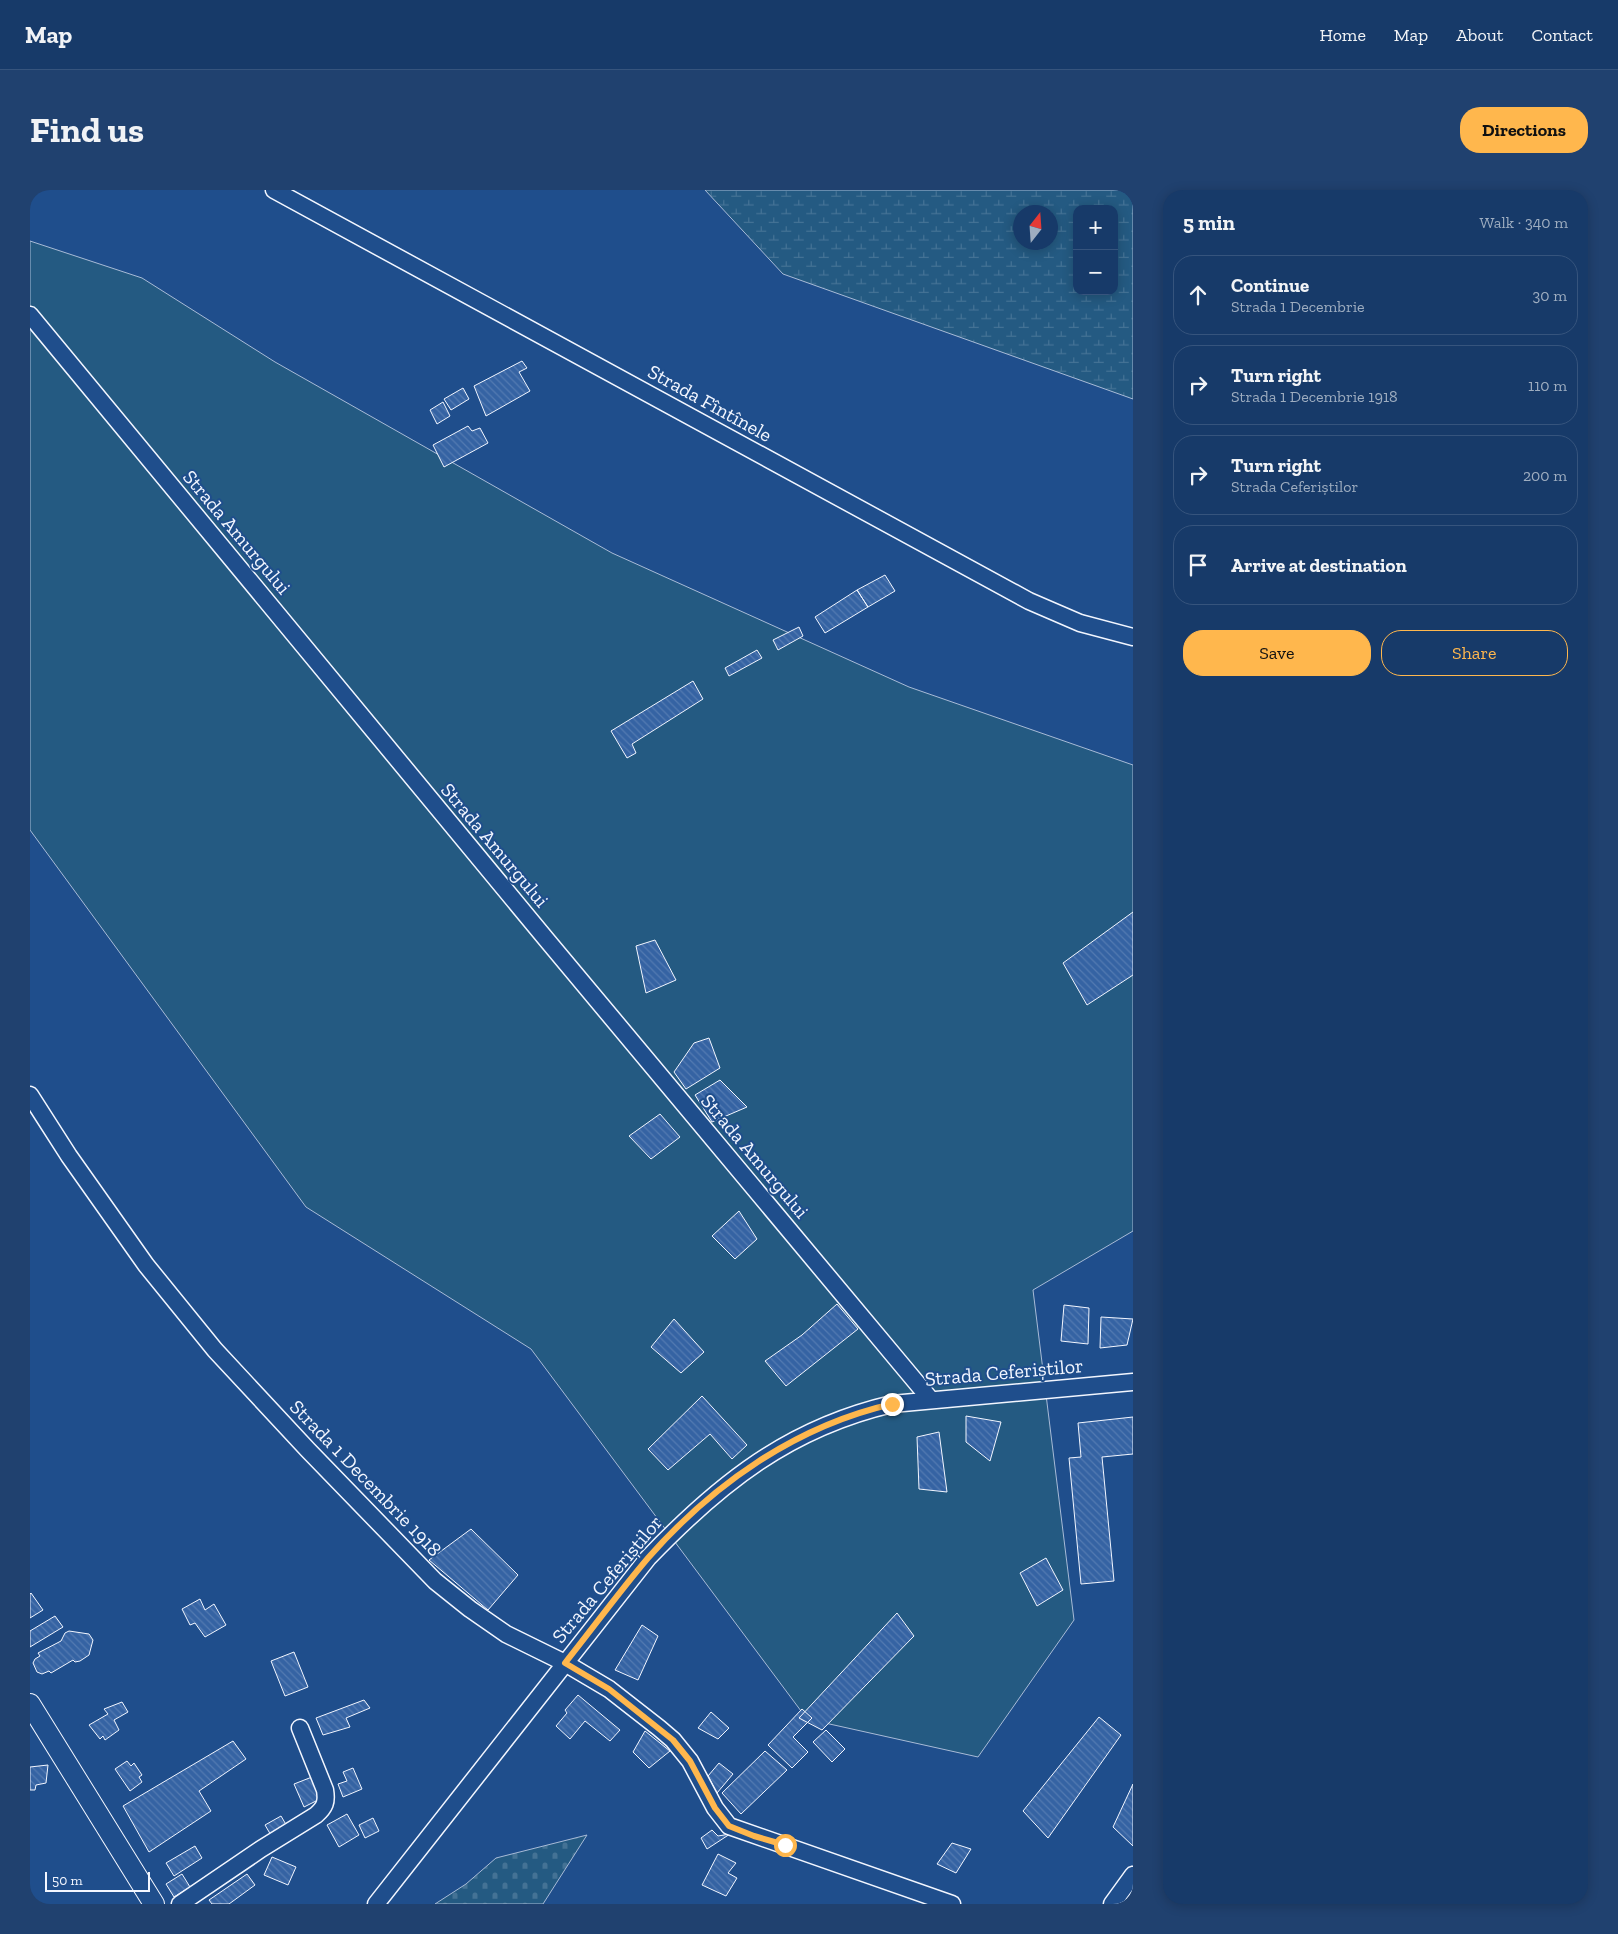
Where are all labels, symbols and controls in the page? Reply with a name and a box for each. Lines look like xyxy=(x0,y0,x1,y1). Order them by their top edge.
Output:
text: Map xyxy=(25,20,72,49)
text: Home xyxy=(1319,24,1366,46)
text: Map xyxy=(1394,24,1428,46)
text: About xyxy=(1456,24,1503,46)
text: Contact xyxy=(1531,24,1593,46)
button: Directions xyxy=(1460,107,1588,153)
text: Find us xyxy=(30,109,144,151)
north arrow xyxy=(1013,205,1058,250)
map controls xyxy=(1073,205,1118,295)
button: + xyxy=(1073,205,1118,250)
text: 5 min xyxy=(1183,210,1235,235)
text: Walk · 340 m xyxy=(1480,213,1568,232)
button: − xyxy=(1073,250,1118,295)
text: Continue xyxy=(1231,274,1309,297)
icon: ahead xyxy=(1184,281,1212,309)
text: 30 m xyxy=(1533,286,1567,305)
text: Strada 1 Decembrie xyxy=(1231,297,1365,316)
street label: Strada Fîntînele xyxy=(644,359,776,447)
text: Turn right xyxy=(1231,364,1321,387)
icon: right xyxy=(1184,371,1212,399)
text: 110 m xyxy=(1528,376,1567,395)
text: Strada 1 Decembrie 1918 xyxy=(1231,387,1398,406)
text: Turn right xyxy=(1231,454,1321,477)
icon: right xyxy=(1184,461,1212,489)
street label: Strada Amurgului xyxy=(178,465,296,599)
text: 200 m xyxy=(1523,466,1567,485)
text: Strada Ceferiștilor xyxy=(1231,477,1358,496)
icon: arrive xyxy=(1184,551,1212,579)
text: Arrive at destination xyxy=(1231,554,1407,577)
button: Save xyxy=(1183,630,1371,676)
button: Share xyxy=(1381,630,1568,676)
street label: Strada Amurgului xyxy=(436,778,554,912)
street label: Strada Amurgului xyxy=(696,1089,814,1223)
street label: Strada Ceferiștilor xyxy=(924,1353,1084,1391)
route end xyxy=(881,1393,904,1416)
street label: Strada 1 Decembrie 1918 xyxy=(285,1395,447,1561)
street label: Strada Ceferiștilor xyxy=(547,1510,667,1648)
route start xyxy=(774,1834,797,1857)
scale bar xyxy=(45,1869,150,1892)
text: 50 m xyxy=(52,1872,83,1889)

